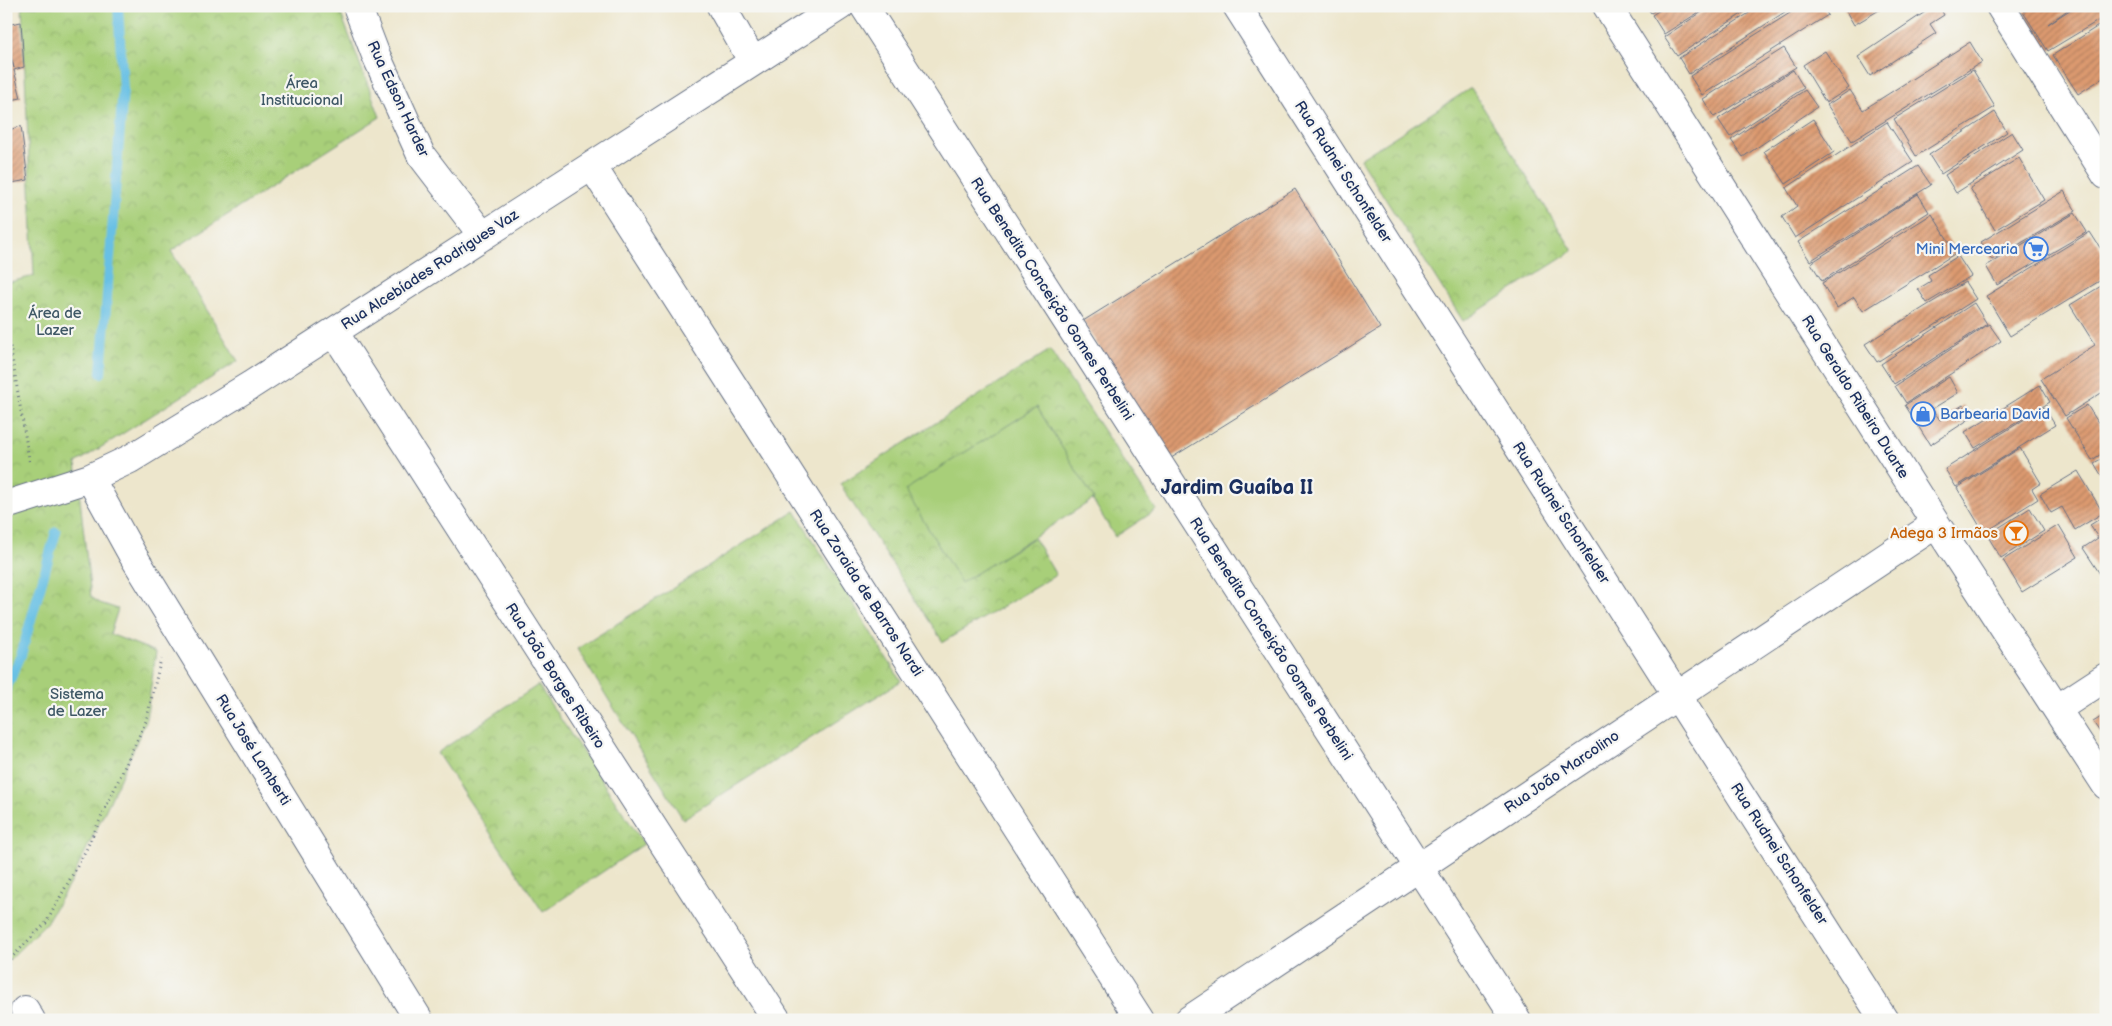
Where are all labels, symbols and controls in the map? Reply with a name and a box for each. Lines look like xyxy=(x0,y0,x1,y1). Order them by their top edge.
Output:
street label: Rua Edson Harder xyxy=(363,38,433,161)
park label: Área Institucional xyxy=(261,74,343,110)
street label: Rua Rudnei Schonfelder xyxy=(1290,97,1396,247)
street label: Rua Benedita Conceição Gomes Perbelini xyxy=(966,174,1138,424)
street label: Rua Alcebíades Rodrigues Vaz xyxy=(338,205,523,335)
supermarket icon: Mini Mercearia xyxy=(2023,236,2049,262)
place label: Mini Mercearia xyxy=(1916,240,2018,259)
park label: Área de Lazer xyxy=(28,304,82,340)
street label: Rua Geraldo Ribeiro Duarte xyxy=(1797,312,1913,482)
shop icon: Barbearia David xyxy=(1910,401,1936,427)
place label: Barbearia David xyxy=(1940,405,2050,424)
street label: Rua Rudnei Schonfelder xyxy=(1508,438,1614,588)
district label: Jardim Guaíba II xyxy=(1161,476,1313,500)
street label: Rua Zoraida de Barros Nardi xyxy=(805,506,927,680)
street label: Rua Benedita Conceição Gomes Perbelini xyxy=(1185,514,1357,764)
bar icon: Adega 3 Irmãos xyxy=(2003,520,2029,546)
place label: Adega 3 Irmãos xyxy=(1890,524,1999,543)
street label: Rua João Borges Ribeiro xyxy=(501,600,609,752)
park label: Sistema de Lazer xyxy=(47,685,107,721)
street label: Rua José Lamberti xyxy=(211,691,295,809)
street label: Rua João Marcolino xyxy=(1501,726,1623,818)
street label: Rua Rudnei Schonfelder xyxy=(1726,779,1832,929)

